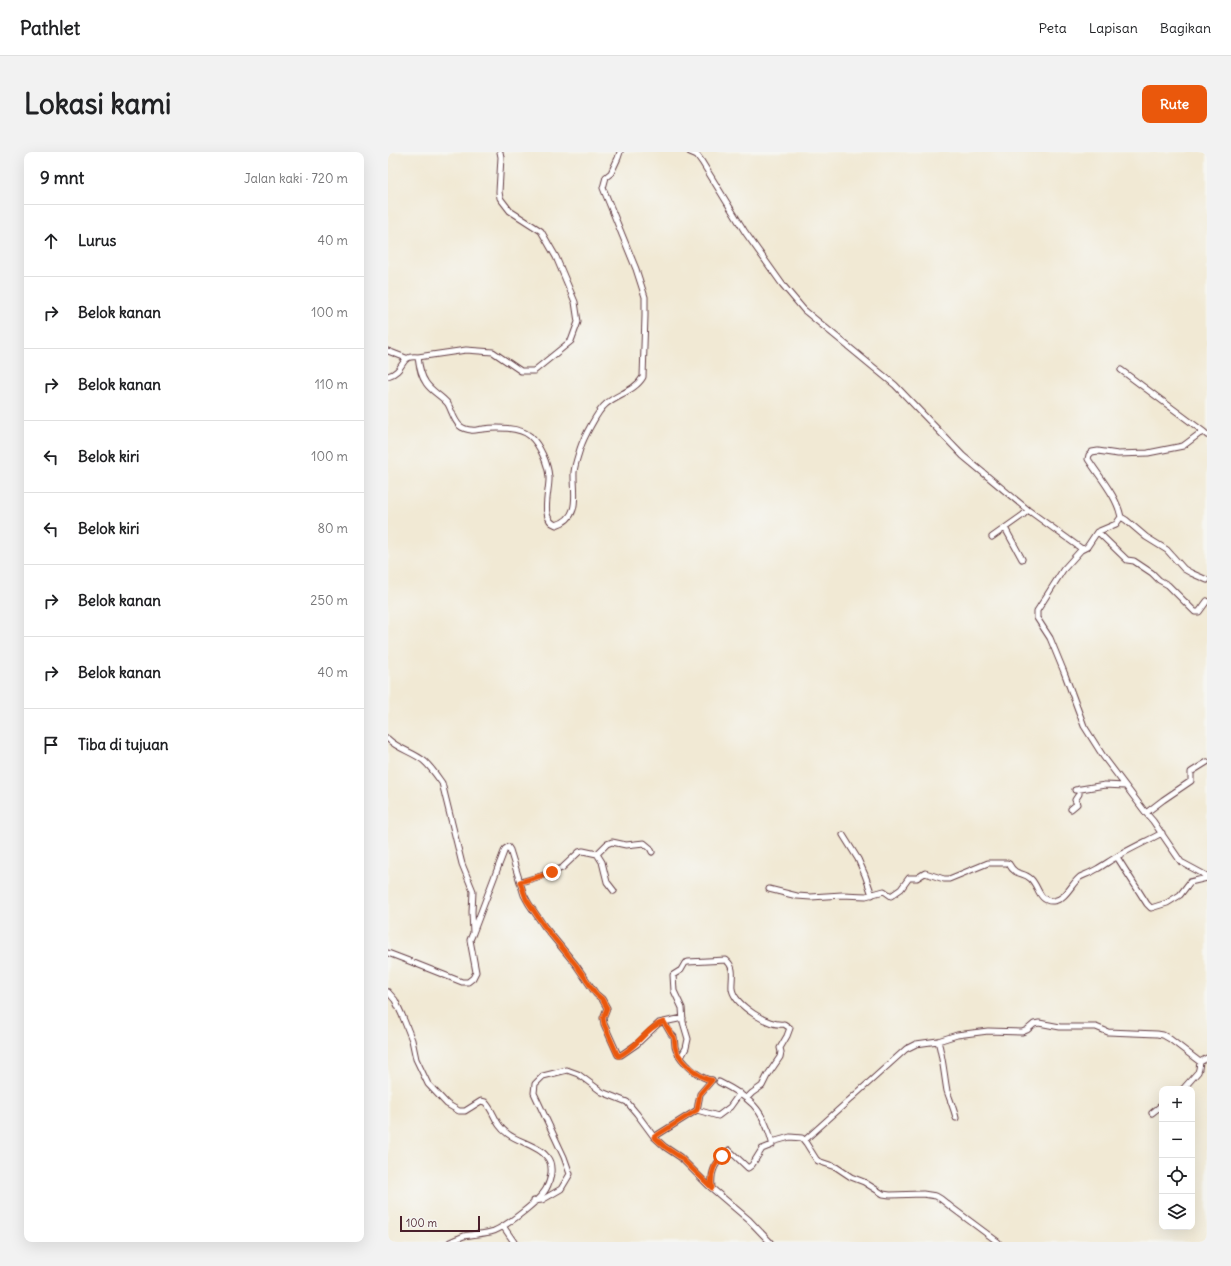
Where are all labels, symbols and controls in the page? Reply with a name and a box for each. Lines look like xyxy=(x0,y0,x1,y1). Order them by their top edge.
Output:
text: Pathlet xyxy=(20,16,80,40)
text: Peta xyxy=(1039,19,1067,37)
text: Lapisan xyxy=(1089,19,1138,37)
text: Bagikan xyxy=(1160,19,1211,37)
button: Rute xyxy=(1142,85,1207,123)
text: Lokasi kami xyxy=(24,86,171,122)
text: 9 mnt xyxy=(40,167,84,189)
text: Jalan kaki · 720 m xyxy=(244,170,348,187)
icon: ahead xyxy=(40,230,62,252)
text: Lurus xyxy=(78,231,116,250)
text: 40 m xyxy=(317,232,348,249)
icon: right xyxy=(40,302,62,324)
text: Belok kanan xyxy=(78,303,161,322)
text: 100 m xyxy=(311,304,348,321)
icon: right xyxy=(40,374,62,396)
text: Belok kanan xyxy=(78,375,161,394)
text: 110 m xyxy=(315,376,348,393)
icon: left xyxy=(40,446,62,468)
text: Belok kiri xyxy=(78,447,139,466)
text: 100 m xyxy=(311,448,348,465)
icon: left xyxy=(40,518,62,540)
text: Belok kiri xyxy=(78,519,139,538)
text: 80 m xyxy=(317,520,348,537)
icon: right xyxy=(40,590,62,612)
text: Belok kanan xyxy=(78,591,161,610)
text: 250 m xyxy=(310,592,348,609)
icon: right xyxy=(40,662,62,684)
text: Belok kanan xyxy=(78,663,161,682)
text: 40 m xyxy=(317,664,348,681)
icon: arrive xyxy=(40,734,62,756)
text: Tiba di tujuan xyxy=(78,735,168,754)
route end xyxy=(543,863,561,881)
map controls xyxy=(1159,1086,1195,1230)
button: + xyxy=(1159,1086,1195,1122)
button: − xyxy=(1159,1122,1195,1158)
route start xyxy=(713,1147,731,1165)
button: locate xyxy=(1159,1158,1195,1194)
button: layers xyxy=(1159,1194,1195,1230)
scale bar xyxy=(400,1214,480,1233)
text: 100 m xyxy=(406,1216,437,1230)

